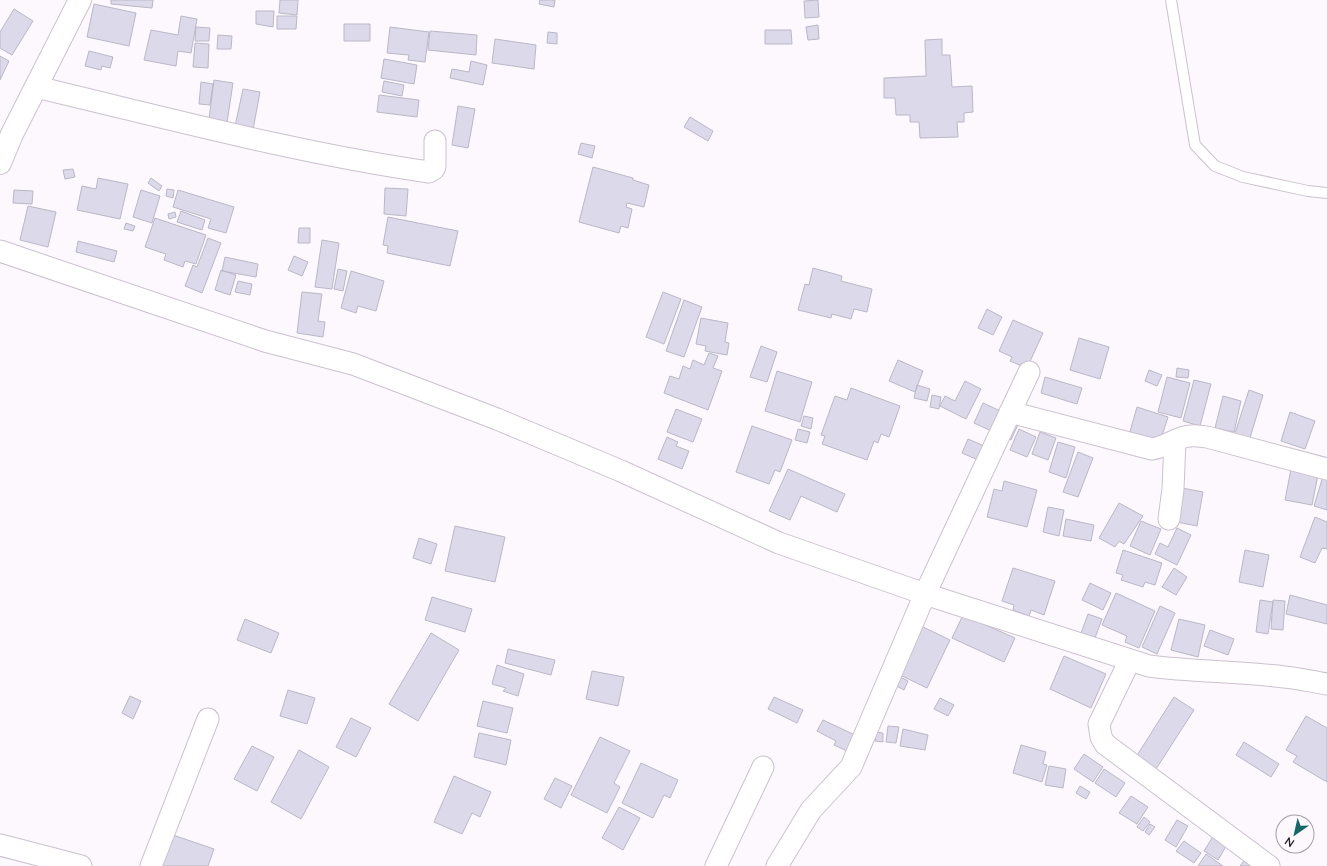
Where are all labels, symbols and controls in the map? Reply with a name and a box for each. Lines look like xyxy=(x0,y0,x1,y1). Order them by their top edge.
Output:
north arrow xyxy=(1275,814,1315,854)
text: N xyxy=(1282,835,1296,850)

